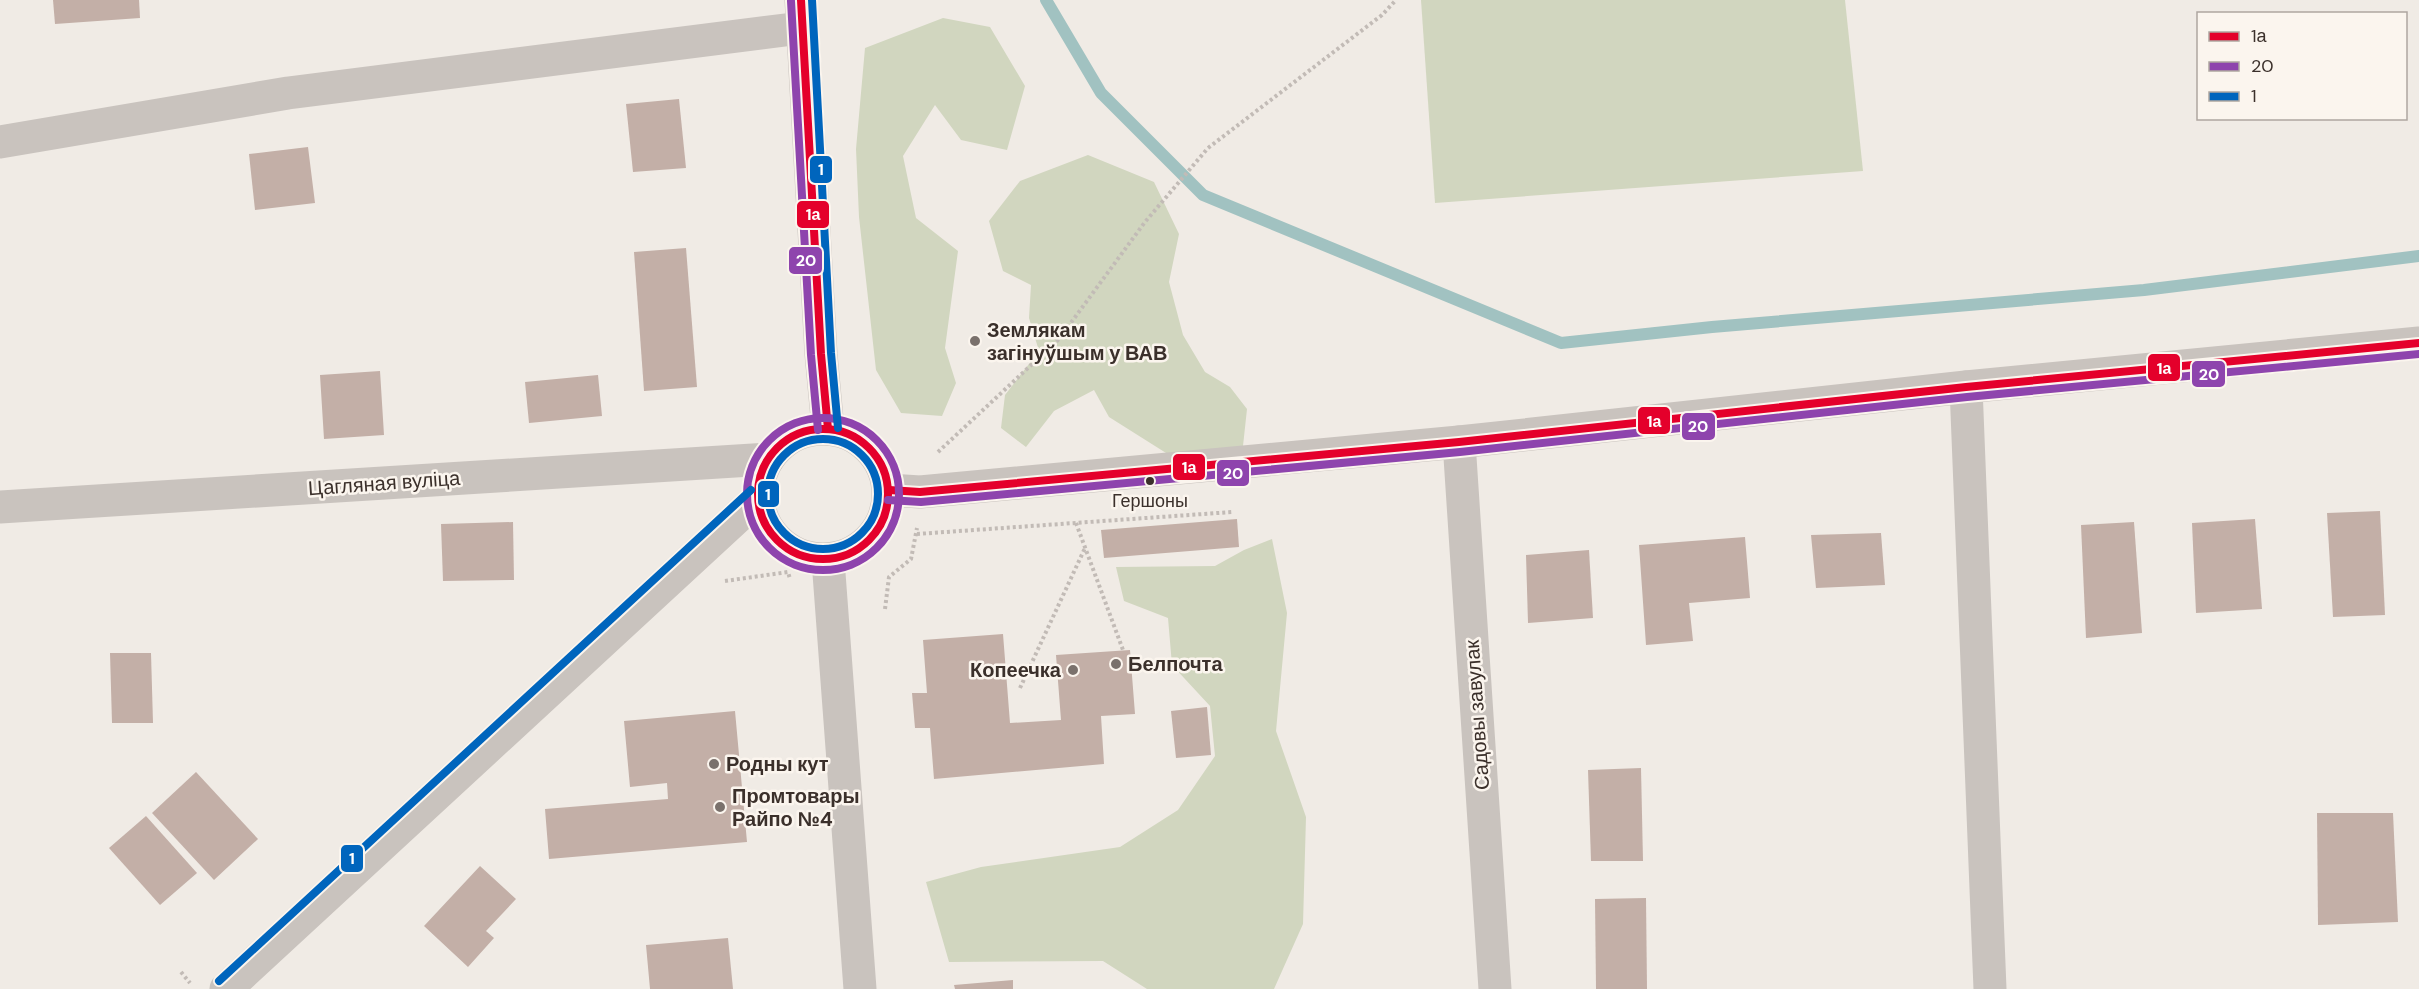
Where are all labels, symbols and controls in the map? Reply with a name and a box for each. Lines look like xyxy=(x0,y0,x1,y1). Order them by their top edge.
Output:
legend xyxy=(2197,12,2407,120)
text: 1а xyxy=(2251,24,2268,48)
text: 20 xyxy=(2251,54,2274,78)
text: 1 xyxy=(2251,84,2257,108)
line badge: 1 xyxy=(809,155,833,184)
text: 1 xyxy=(818,159,824,180)
line badge: 1а xyxy=(796,200,830,229)
text: 1а xyxy=(806,204,820,225)
line badge: 20 xyxy=(788,246,823,275)
text: 20 xyxy=(796,250,816,271)
place label: Землякам загінуўшым у ВАВ xyxy=(987,317,1167,366)
marker: Землякам загінуўшым у ВАВ xyxy=(968,334,982,348)
line badge: 1а xyxy=(2147,353,2181,382)
text: 1а xyxy=(2157,358,2171,379)
line badge: 20 xyxy=(2191,360,2226,388)
text: 20 xyxy=(2199,364,2219,385)
line badge: 1а xyxy=(1637,406,1671,435)
text: 1а xyxy=(1647,411,1661,432)
line badge: 20 xyxy=(1681,412,1716,441)
text: 20 xyxy=(1688,416,1708,437)
line badge: 1а xyxy=(1172,453,1206,481)
text: 1а xyxy=(1182,457,1196,478)
line badge: 20 xyxy=(1216,459,1250,487)
text: 20 xyxy=(1223,463,1243,484)
street label: Цагляная вуліца xyxy=(307,465,462,501)
marker: Гершоны xyxy=(1144,475,1156,487)
line badge: 1 xyxy=(757,480,780,508)
text: 1 xyxy=(765,484,771,505)
place label: Гершоны xyxy=(1112,489,1188,513)
street label: Садовы завулак xyxy=(1459,639,1495,791)
place label: Белпочта xyxy=(1128,651,1223,677)
place label: Копеечка xyxy=(970,657,1062,683)
marker: Белпочта xyxy=(1109,657,1123,671)
marker: Копеечка xyxy=(1066,663,1080,677)
place label: Родны кут xyxy=(726,751,829,777)
marker: Родны кут xyxy=(707,757,721,771)
place label: Промтовары Райпо №4 xyxy=(732,783,860,832)
marker: Промтовары Райпо №4 xyxy=(713,800,727,814)
line badge: 1 xyxy=(340,844,364,873)
text: 1 xyxy=(349,848,355,869)

